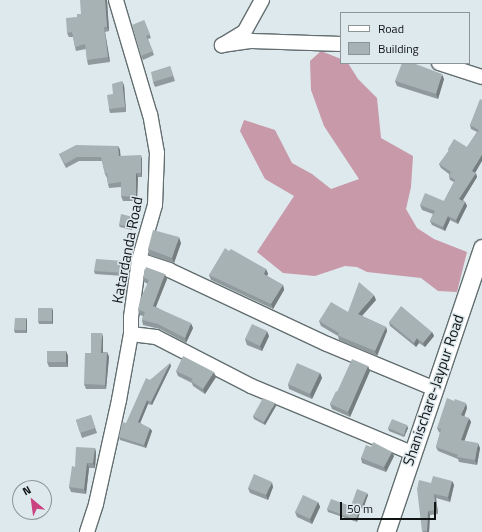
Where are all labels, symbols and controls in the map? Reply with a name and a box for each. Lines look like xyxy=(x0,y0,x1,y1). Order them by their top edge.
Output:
legend xyxy=(340,12,470,64)
text: Road xyxy=(378,19,404,38)
text: Building xyxy=(378,39,419,58)
street label: Katardanda Road xyxy=(108,195,146,305)
street label: Shanischare-Jaypur Road xyxy=(399,312,467,468)
north arrow xyxy=(12,480,52,520)
text: N xyxy=(19,482,34,499)
scale bar xyxy=(342,494,438,520)
text: 50 m xyxy=(347,499,373,518)

